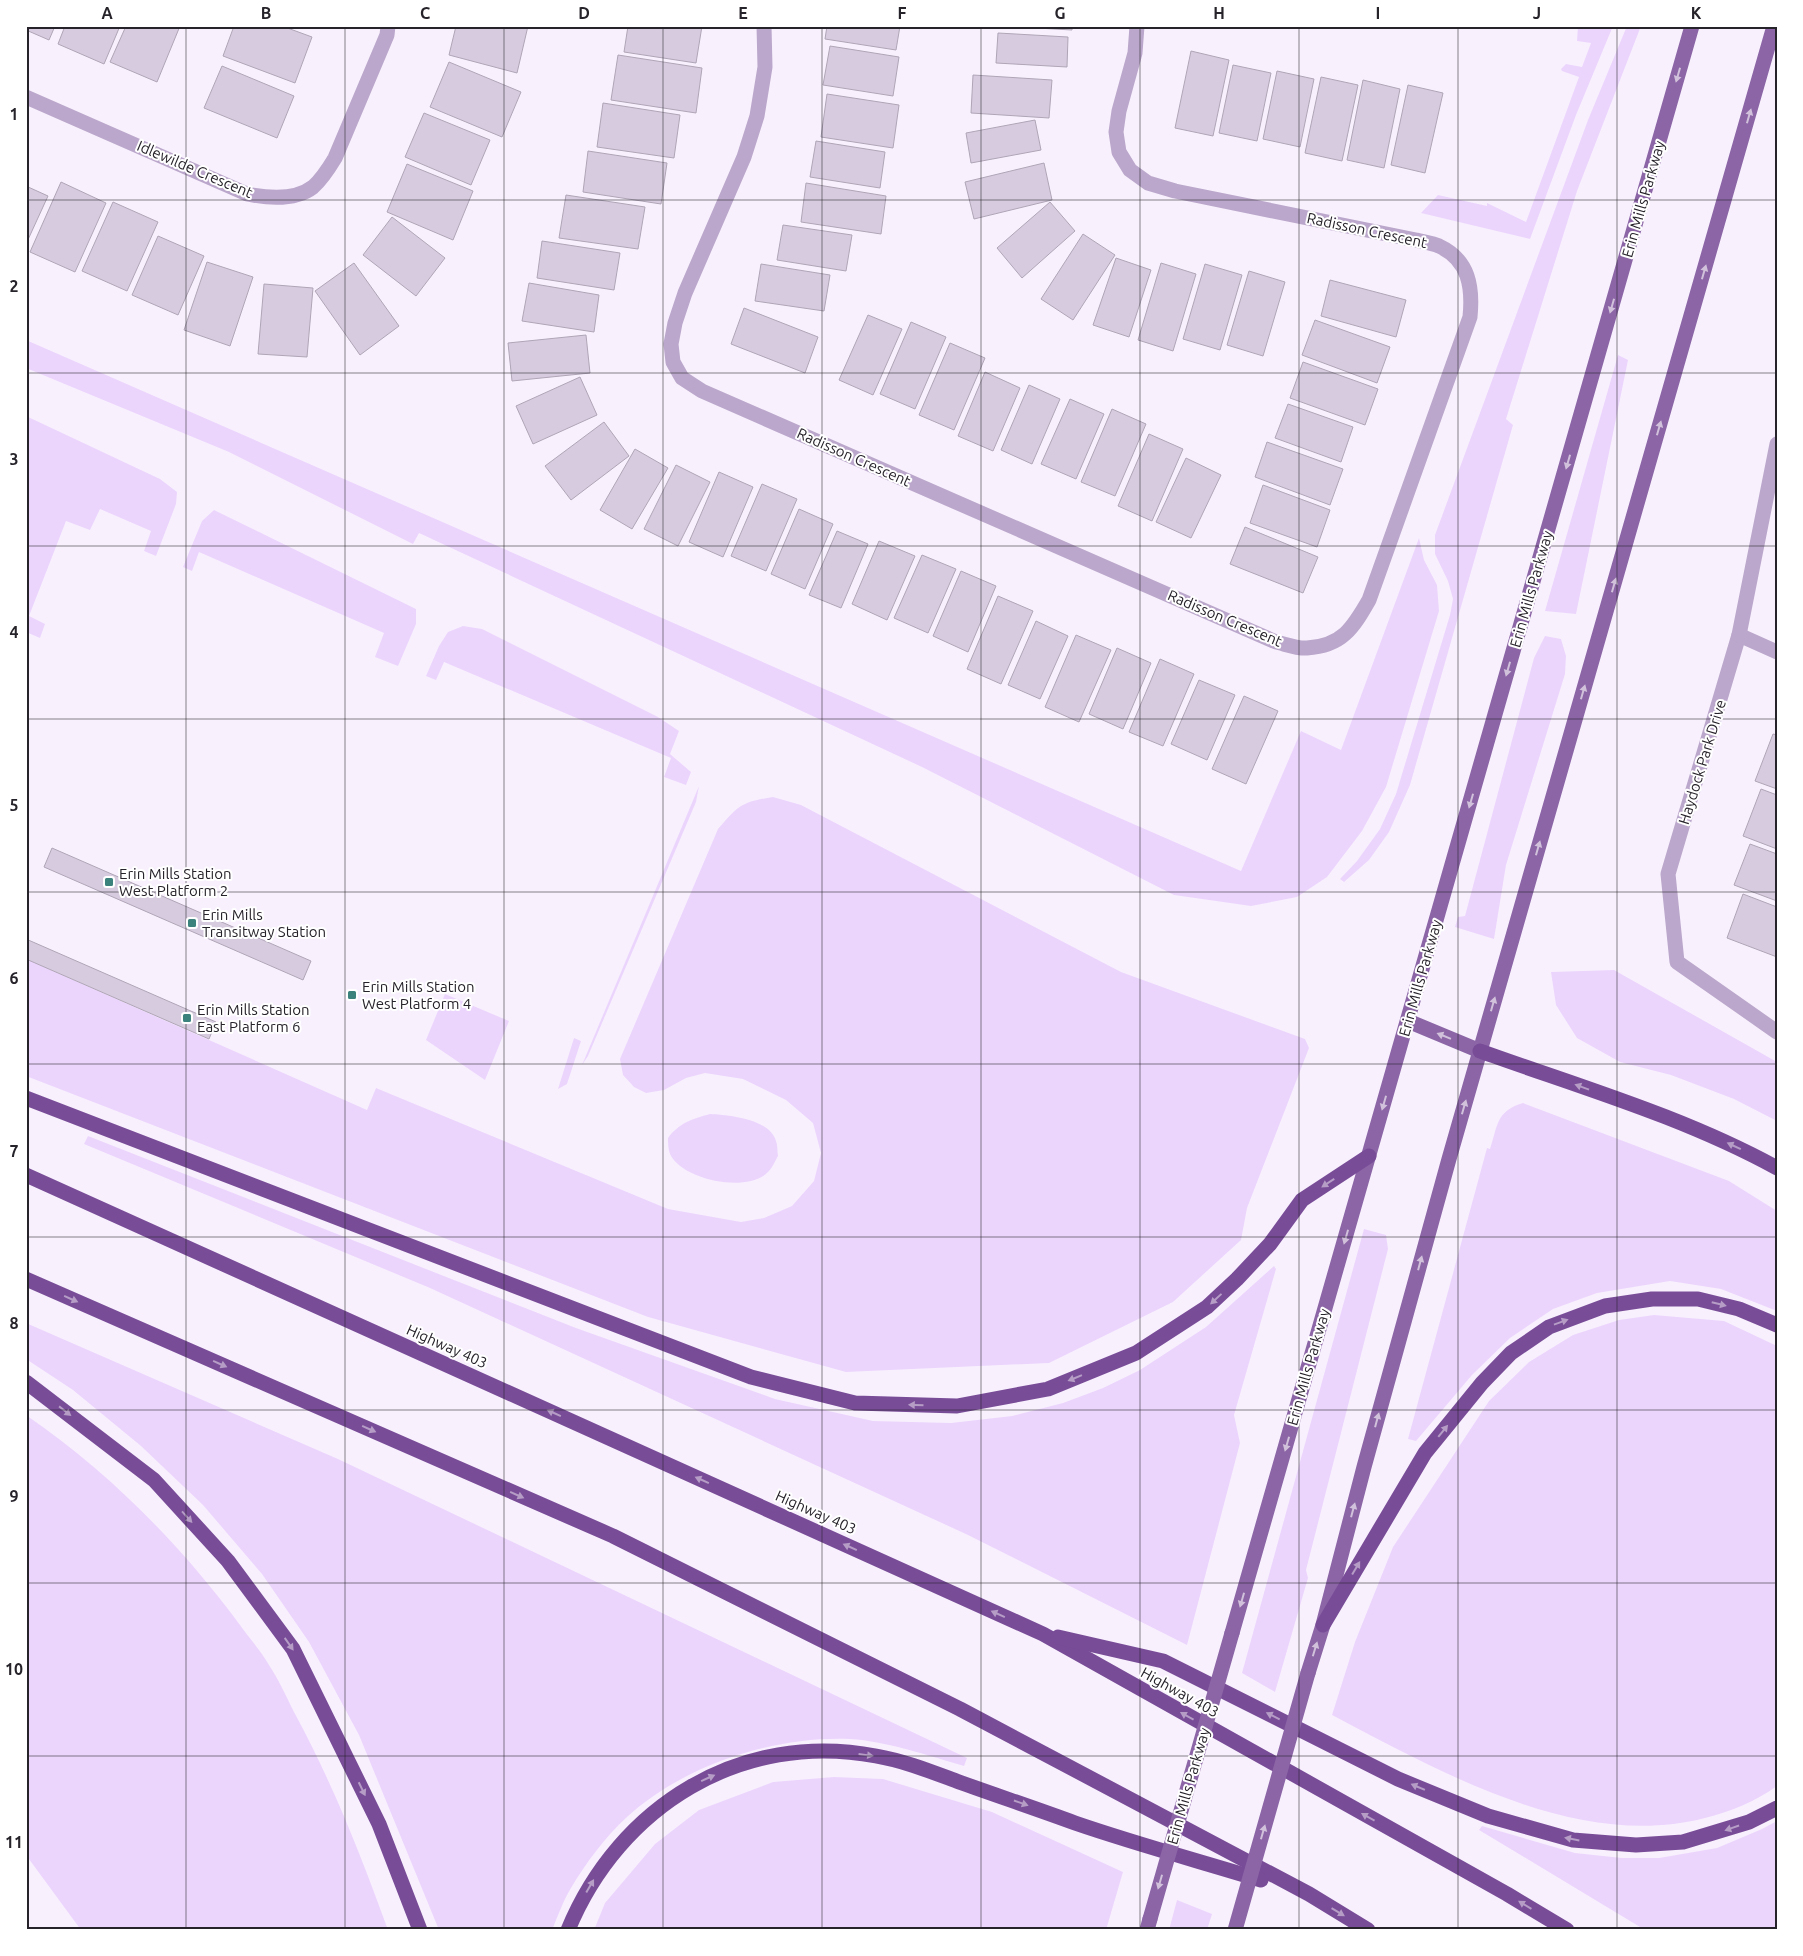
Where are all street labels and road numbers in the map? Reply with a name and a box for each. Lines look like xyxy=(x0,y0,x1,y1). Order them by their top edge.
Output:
street label: Idlewilde Crescent xyxy=(135,137,255,201)
street label: Erin Mills Parkway xyxy=(1618,139,1668,259)
street label: Radisson Crescent xyxy=(1305,209,1429,251)
street label: Radisson Crescent xyxy=(795,424,914,490)
street label: Erin Mills Parkway xyxy=(1506,529,1556,649)
street label: Radisson Crescent xyxy=(1165,586,1285,650)
street label: Haydock Park Drive xyxy=(1675,698,1729,826)
street label: Erin Mills Parkway xyxy=(1395,918,1445,1038)
street label: Erin Mills Parkway xyxy=(1283,1307,1333,1427)
street label: Highway 403 xyxy=(404,1321,490,1371)
street label: Highway 403 xyxy=(773,1487,859,1537)
street label: Highway 403 xyxy=(1138,1664,1222,1720)
street label: Erin Mills Parkway xyxy=(1163,1726,1213,1846)

